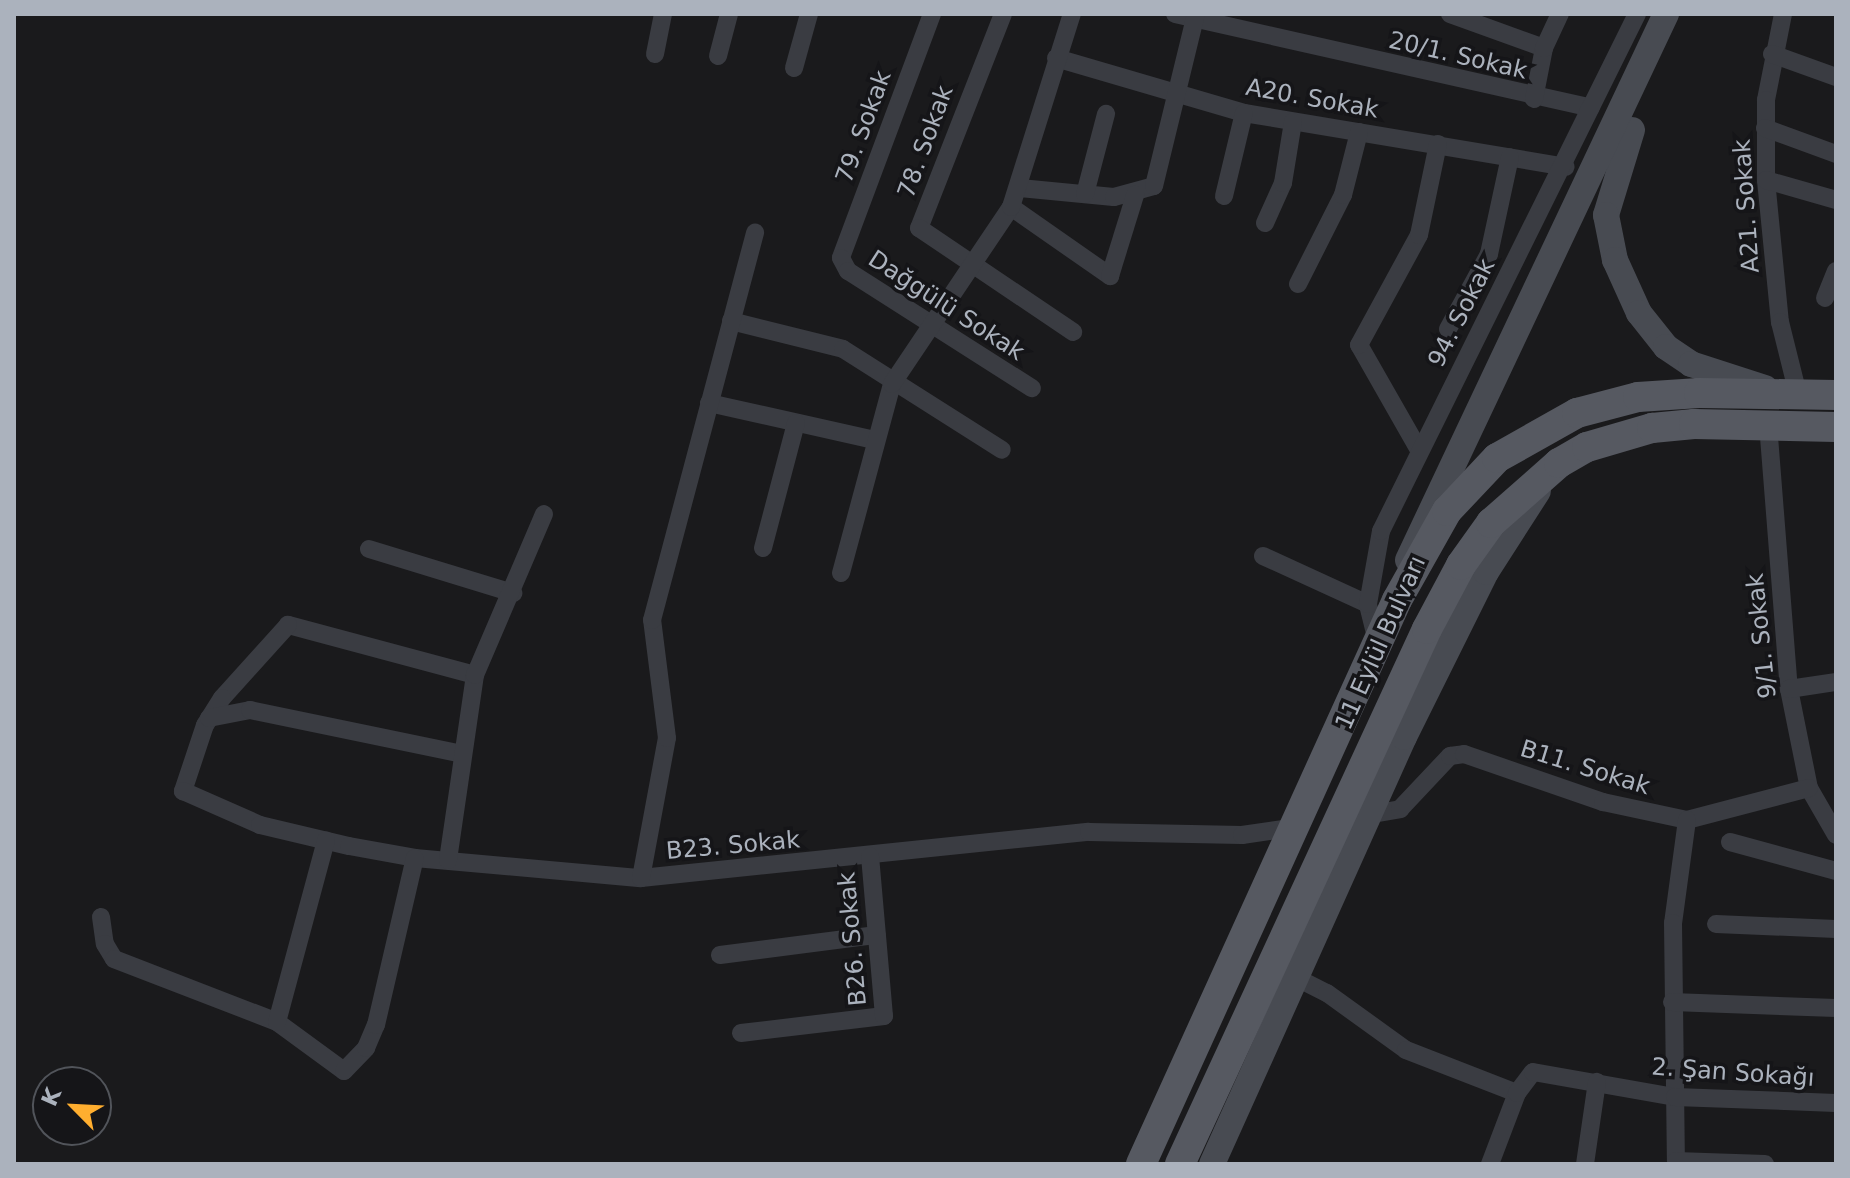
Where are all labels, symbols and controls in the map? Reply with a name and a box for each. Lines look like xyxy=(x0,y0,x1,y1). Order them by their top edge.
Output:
street label: 20/1. Sokak xyxy=(1386,26,1530,86)
street label: 79. Sokak xyxy=(830,67,898,187)
street label: A20. Sokak xyxy=(1243,73,1381,125)
street label: 78. Sokak xyxy=(892,82,960,202)
street label: A21. Sokak xyxy=(1728,138,1766,274)
street label: Dağgülü Sokak xyxy=(863,245,1029,367)
street label: 94. Sokak xyxy=(1422,254,1502,372)
street label: 11 Eylül Bulvarı xyxy=(1330,551,1432,735)
street label: 9/1. Sokak xyxy=(1741,572,1783,700)
street label: B11. Sokak xyxy=(1517,735,1653,801)
street label: B23. Sokak xyxy=(665,826,801,866)
street label: B26. Sokak xyxy=(833,871,873,1007)
street label: 2. Şan Sokağı xyxy=(1651,1053,1815,1093)
north arrow xyxy=(32,1066,112,1146)
text: K xyxy=(37,1084,66,1110)

